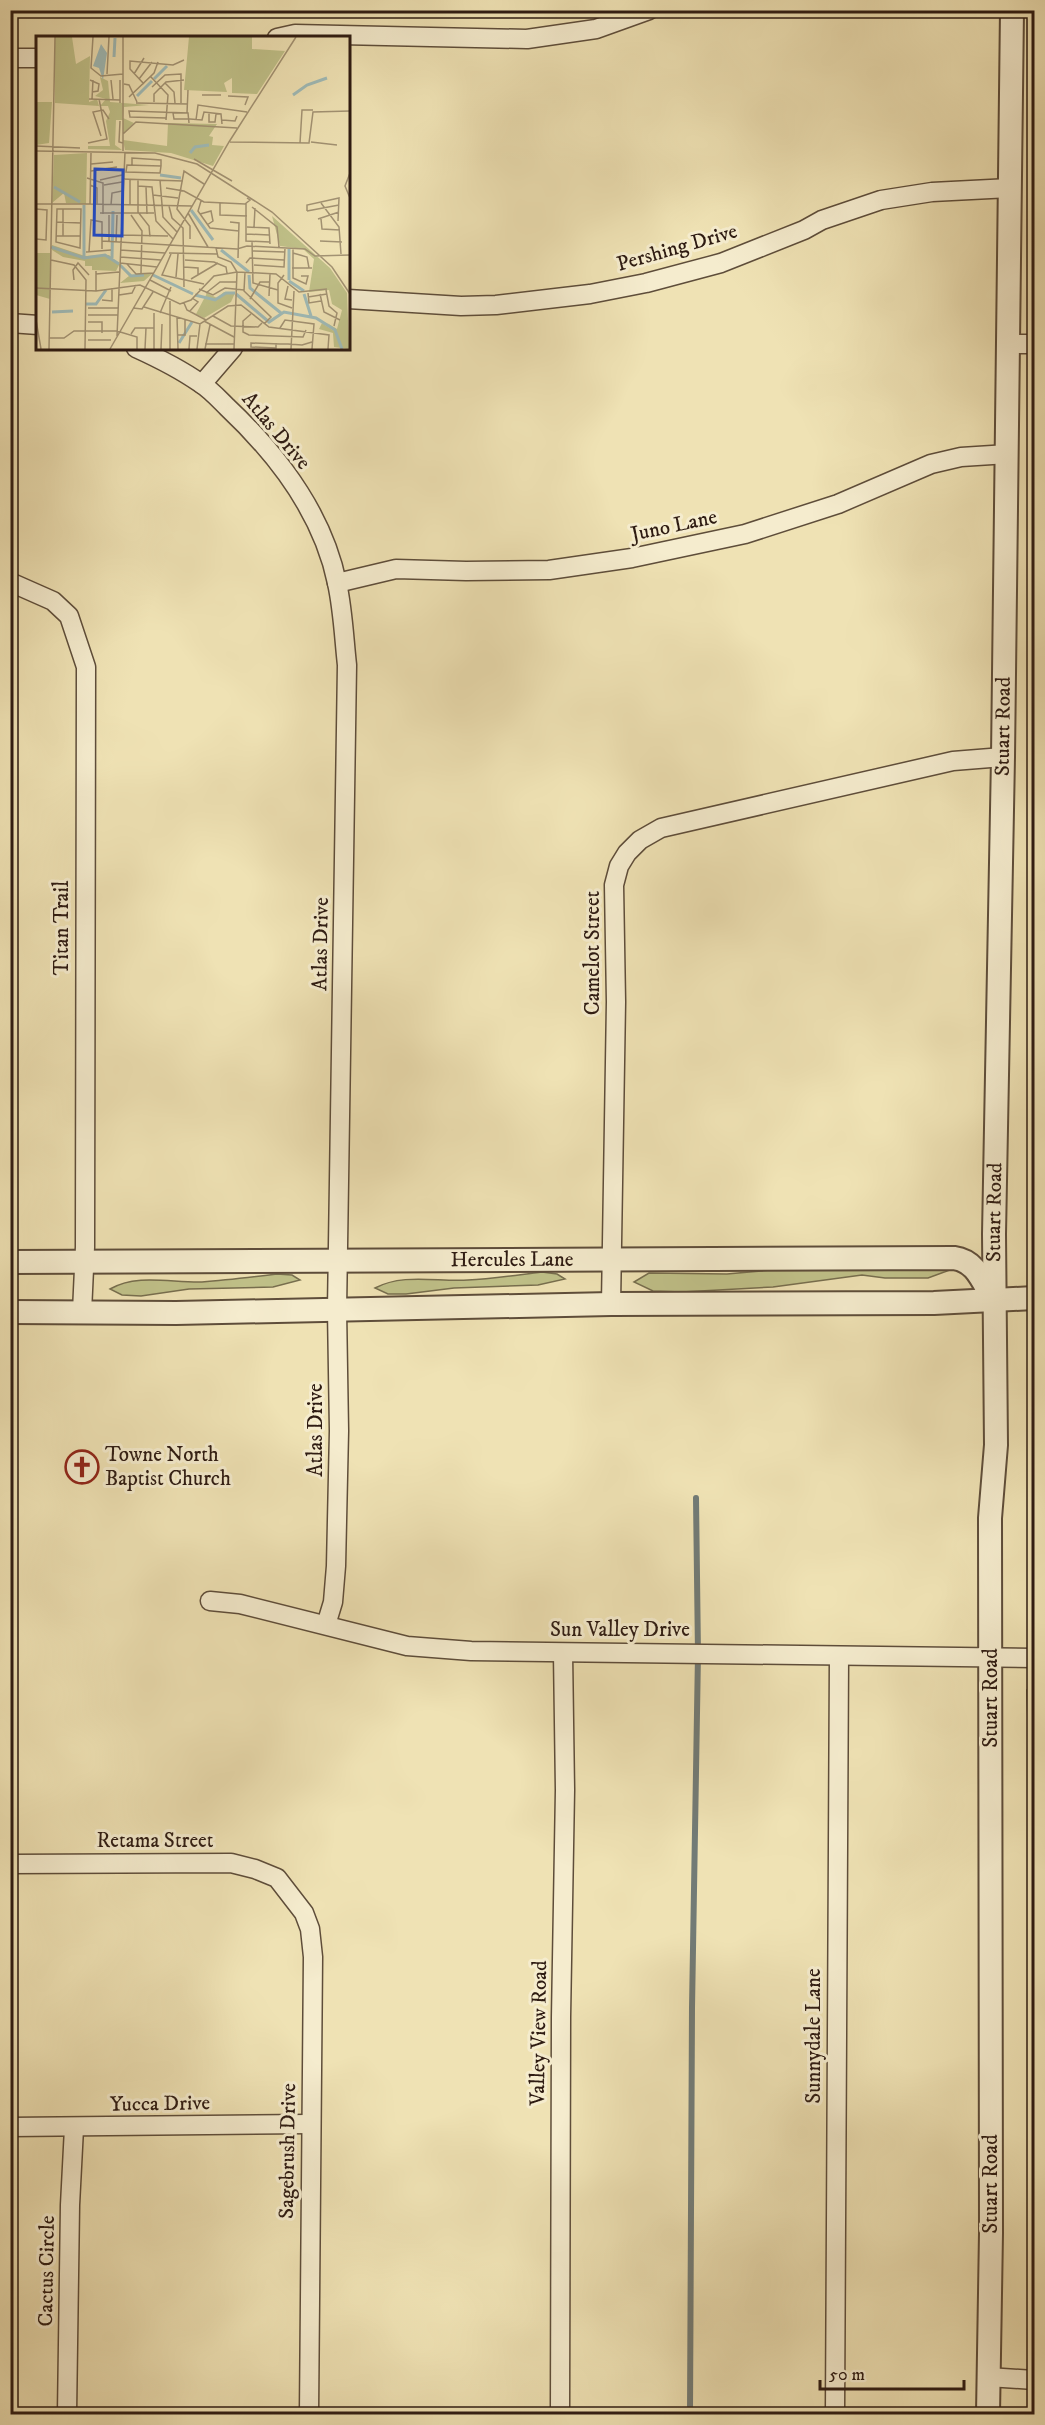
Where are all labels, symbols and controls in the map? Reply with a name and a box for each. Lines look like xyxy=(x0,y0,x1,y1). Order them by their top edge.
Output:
inset map xyxy=(36,36,350,350)
street label: Pershing Drive xyxy=(614,218,741,278)
street label: Atlas Drive xyxy=(236,387,316,475)
street label: Juno Lane xyxy=(627,504,720,548)
street label: Stuart Road xyxy=(990,676,1017,776)
street label: Titan Trail xyxy=(49,880,75,975)
street label: Camelot Street xyxy=(580,890,606,1015)
street label: Atlas Drive xyxy=(307,897,335,991)
street label: Stuart Road xyxy=(981,1162,1008,1262)
street label: Hercules Lane xyxy=(450,1247,574,1273)
street label: Atlas Drive xyxy=(303,1383,329,1477)
place label: Towne North Baptist Church xyxy=(105,1442,231,1492)
church icon: Towne North Baptist Church xyxy=(64,1449,100,1485)
street label: Sun Valley Drive xyxy=(550,1617,690,1643)
street label: Stuart Road xyxy=(978,1648,1004,1748)
street label: Retama Street xyxy=(96,1828,214,1854)
street label: Valley View Road xyxy=(525,1960,553,2107)
street label: Sunnydale Lane xyxy=(801,1968,827,2104)
street label: Sagebrush Drive xyxy=(274,2083,302,2219)
street label: Yucca Drive xyxy=(110,2090,211,2118)
street label: Stuart Road xyxy=(978,2134,1004,2234)
street label: Cactus Circle xyxy=(33,2215,61,2327)
scale bar xyxy=(820,2353,964,2391)
text: 50 m xyxy=(829,2364,865,2386)

